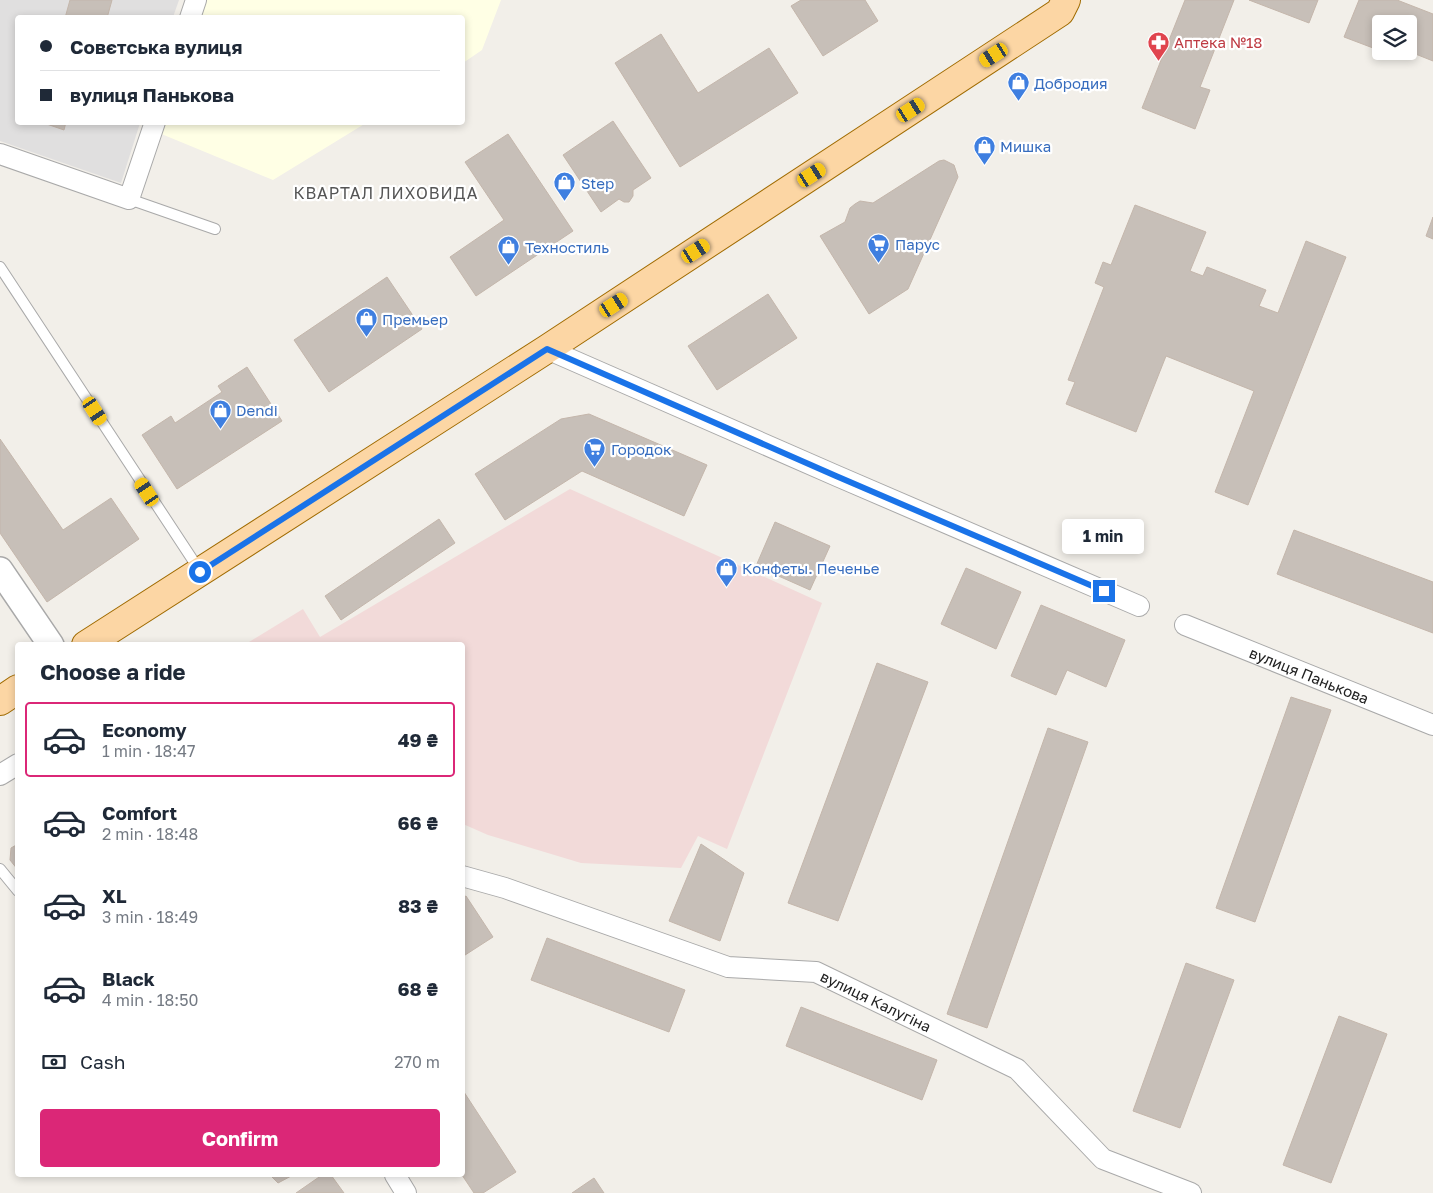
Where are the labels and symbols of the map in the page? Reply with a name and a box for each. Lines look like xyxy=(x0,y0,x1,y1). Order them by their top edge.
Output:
pharmacy icon: Аптека №18 xyxy=(1146,30,1170,61)
place label: Аптека №18 xyxy=(1174,33,1263,51)
car xyxy=(977,41,1010,69)
shop icon: Добродия xyxy=(1006,71,1030,102)
place label: Добродия xyxy=(1034,74,1108,92)
car xyxy=(894,96,927,124)
shop icon: Мишка xyxy=(972,134,996,165)
place label: Мишка xyxy=(1000,137,1051,155)
car xyxy=(795,161,828,189)
shop icon: Step xyxy=(553,171,577,202)
place label: Step xyxy=(581,174,614,192)
district label: КВАРТАЛ ЛИХОВИДА xyxy=(293,183,479,203)
supermarket icon: Парус xyxy=(867,232,891,263)
shop icon: Техностиль xyxy=(497,235,521,266)
place label: Парус xyxy=(895,235,940,253)
car xyxy=(679,237,712,265)
place label: Техностиль xyxy=(525,238,609,256)
car xyxy=(597,291,630,319)
shop icon: Премьер xyxy=(354,307,378,338)
place label: Премьер xyxy=(382,310,448,328)
car xyxy=(80,394,109,428)
shop icon: Dendi xyxy=(208,398,232,429)
place label: Dendi xyxy=(236,401,278,419)
supermarket icon: Городок xyxy=(583,437,607,468)
place label: Городок xyxy=(611,440,672,458)
car xyxy=(132,475,161,509)
callout: 1 min xyxy=(1063,518,1145,554)
shop icon: Конфеты. Печенье xyxy=(714,556,738,587)
place label: Конфеты. Печенье xyxy=(742,559,880,577)
route start xyxy=(189,561,211,583)
route end xyxy=(1093,580,1115,602)
street label: вулиця Панькова xyxy=(1247,643,1372,707)
street label: вулиця Калугіна xyxy=(818,967,934,1035)

